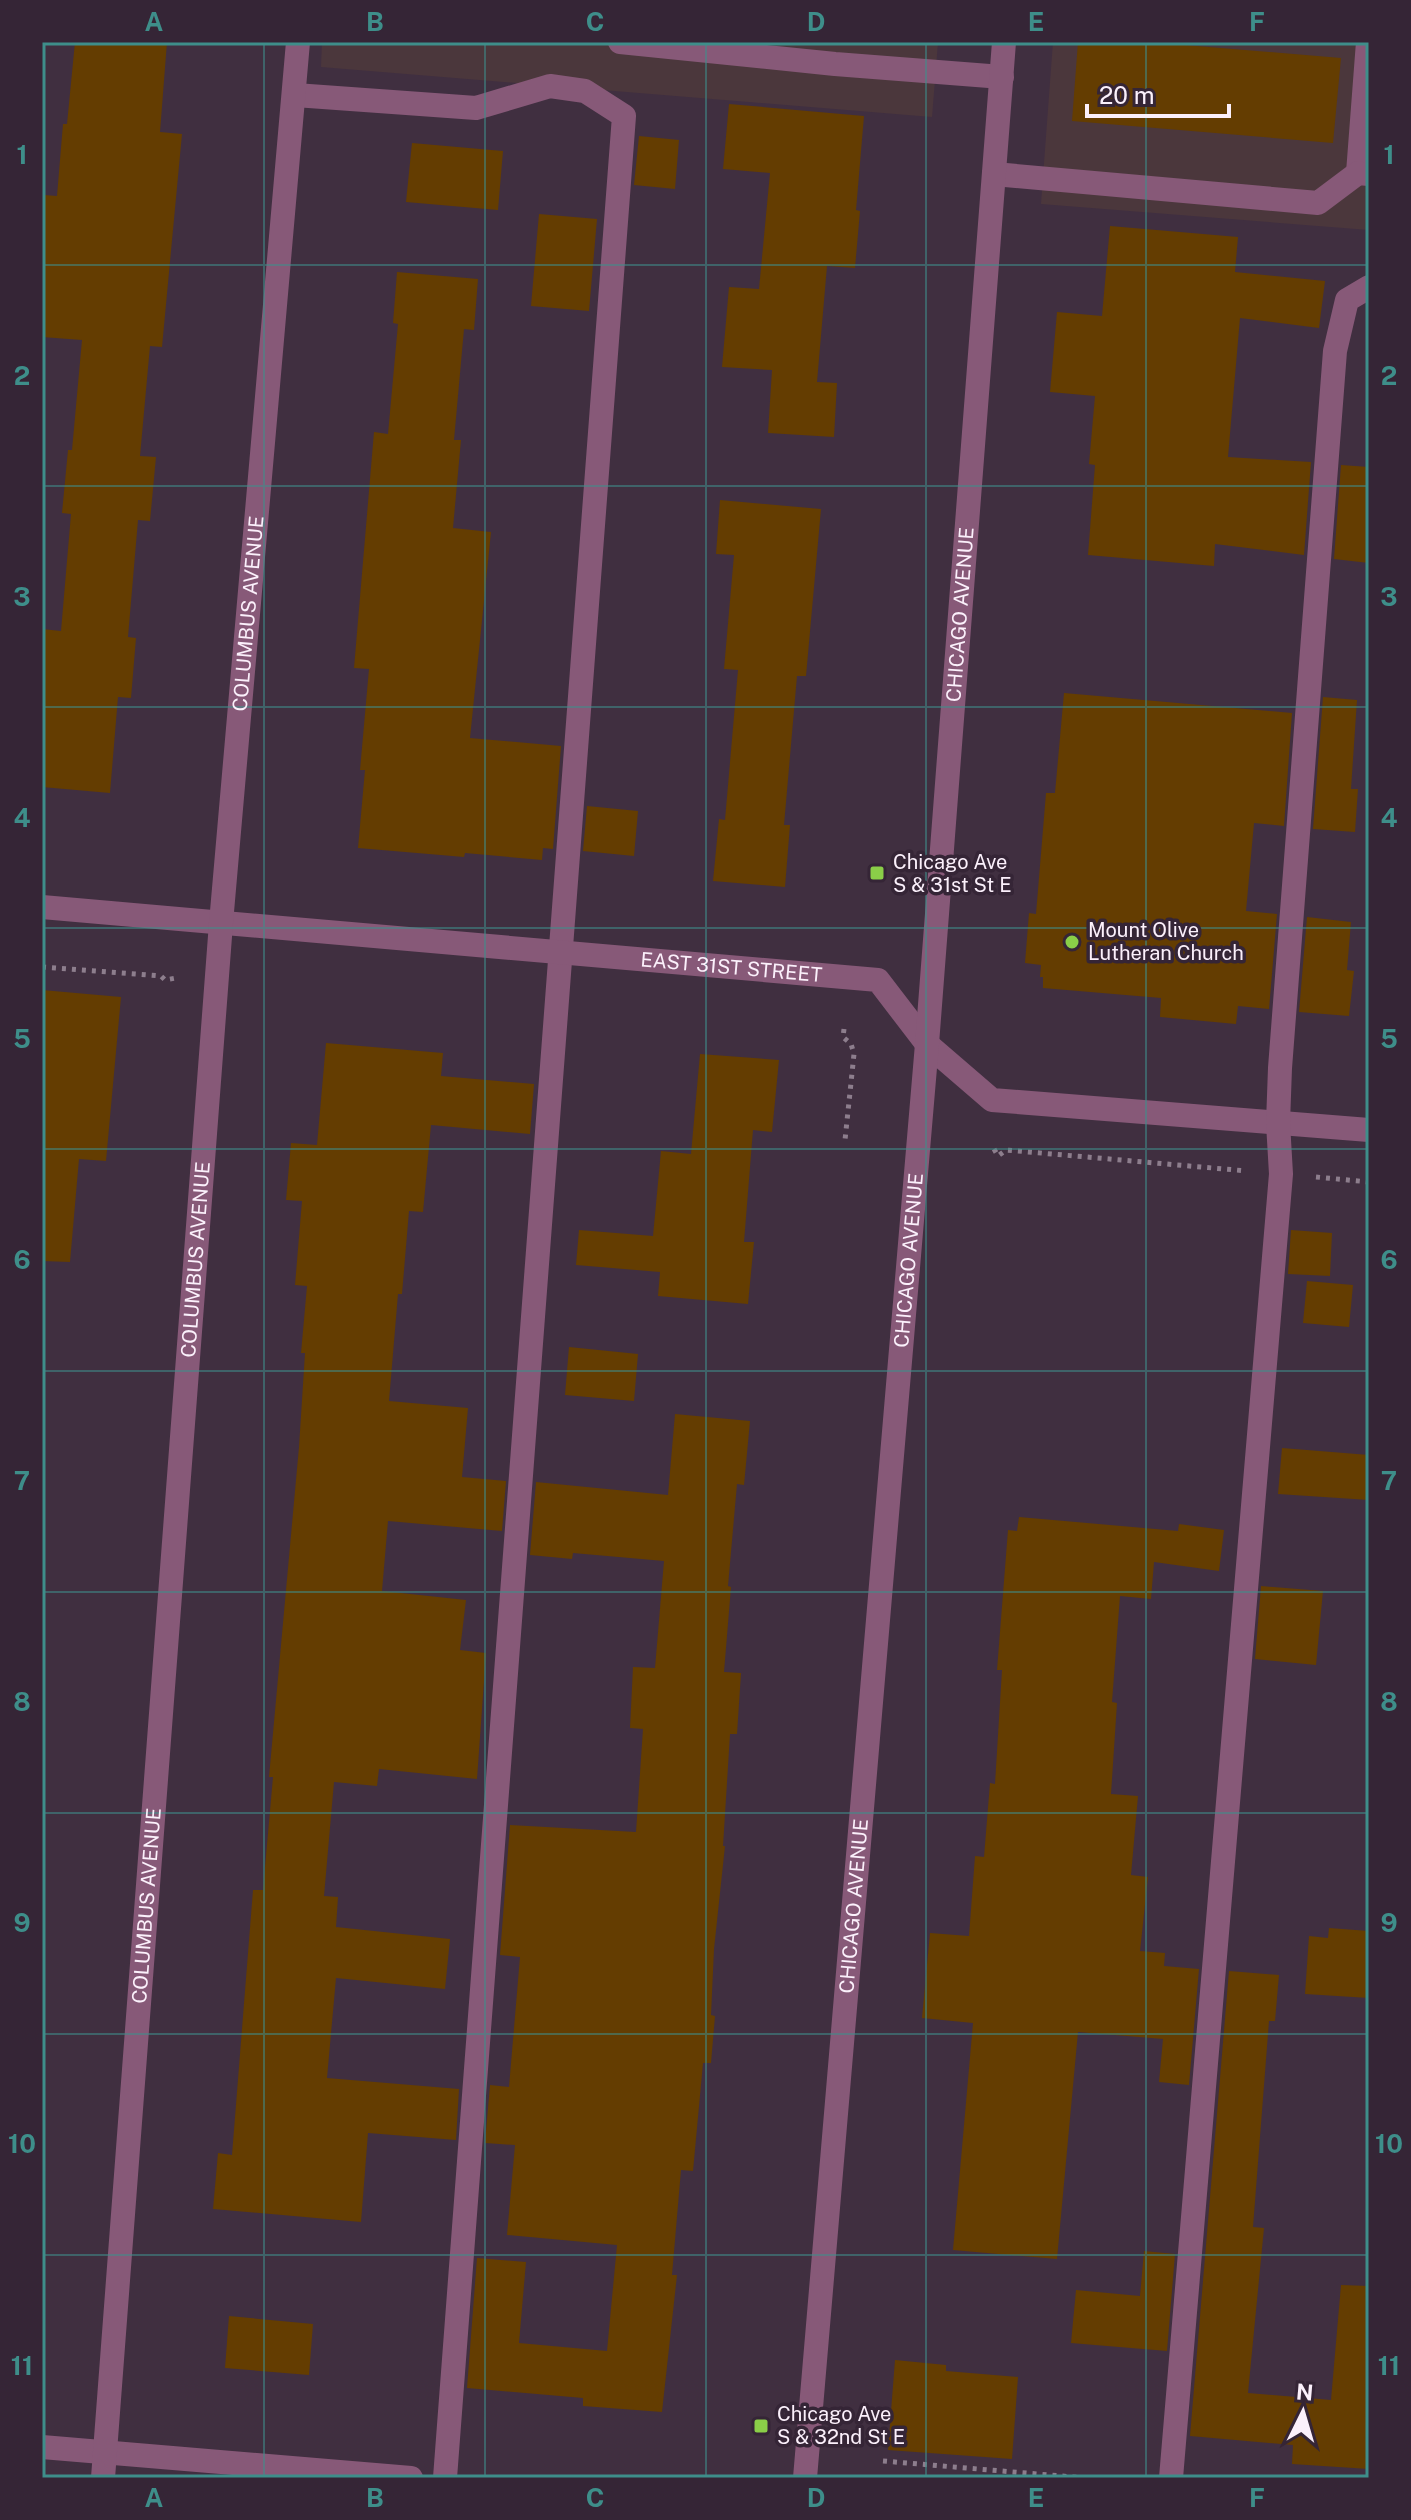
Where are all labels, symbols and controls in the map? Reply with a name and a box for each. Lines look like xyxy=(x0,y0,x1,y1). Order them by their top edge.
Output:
text: A xyxy=(145,6,164,37)
text: B xyxy=(366,6,384,37)
text: C xyxy=(586,6,604,37)
text: D xyxy=(807,6,825,37)
text: E xyxy=(1028,6,1044,37)
text: F xyxy=(1249,6,1265,37)
scale bar xyxy=(1087,68,1229,118)
text: 20 m xyxy=(1099,81,1155,109)
text: 1 xyxy=(16,139,28,170)
text: 1 xyxy=(1383,139,1395,170)
text: 2 xyxy=(14,360,30,391)
text: 2 xyxy=(1381,360,1397,391)
street label: COLUMBUS AVENUE xyxy=(228,515,269,713)
street label: CHICAGO AVENUE xyxy=(941,526,979,703)
text: 3 xyxy=(13,581,31,612)
text: 3 xyxy=(1380,581,1398,612)
text: 4 xyxy=(13,802,31,833)
text: 4 xyxy=(1380,802,1398,833)
place label: Chicago Ave S & 31st St E xyxy=(893,850,1012,897)
marker: Chicago Ave S & 31st St E xyxy=(868,864,886,882)
place label: Mount Olive Lutheran Church xyxy=(1088,918,1244,965)
marker: Mount Olive Lutheran Church xyxy=(1063,933,1081,951)
street label: EAST 31ST STREET xyxy=(640,947,823,987)
text: 5 xyxy=(13,1023,31,1054)
text: 5 xyxy=(1380,1023,1398,1054)
street label: COLUMBUS AVENUE xyxy=(176,1161,215,1358)
street label: CHICAGO AVENUE xyxy=(889,1172,928,1349)
text: 6 xyxy=(13,1244,31,1275)
text: 6 xyxy=(1380,1244,1398,1275)
text: 7 xyxy=(14,1465,30,1496)
text: 7 xyxy=(1381,1465,1397,1496)
text: 8 xyxy=(13,1686,31,1717)
text: 8 xyxy=(1380,1686,1398,1717)
street label: COLUMBUS AVENUE xyxy=(127,1807,166,2004)
street label: CHICAGO AVENUE xyxy=(834,1818,873,1994)
text: 9 xyxy=(13,1907,31,1938)
text: 9 xyxy=(1380,1907,1398,1938)
text: 10 xyxy=(8,2128,36,2159)
text: 10 xyxy=(1375,2128,1403,2159)
text: 11 xyxy=(11,2350,33,2381)
text: 11 xyxy=(1378,2350,1400,2381)
north arrow xyxy=(1263,2372,1343,2452)
text: N xyxy=(1295,2378,1314,2406)
place label: Chicago Ave S & 32nd St E xyxy=(777,2402,905,2449)
marker: Chicago Ave S & 32nd St E xyxy=(752,2417,770,2435)
text: A xyxy=(145,2482,164,2513)
text: B xyxy=(366,2482,384,2513)
text: C xyxy=(586,2482,604,2513)
text: D xyxy=(807,2482,825,2513)
text: E xyxy=(1028,2482,1044,2513)
text: F xyxy=(1249,2482,1265,2513)

